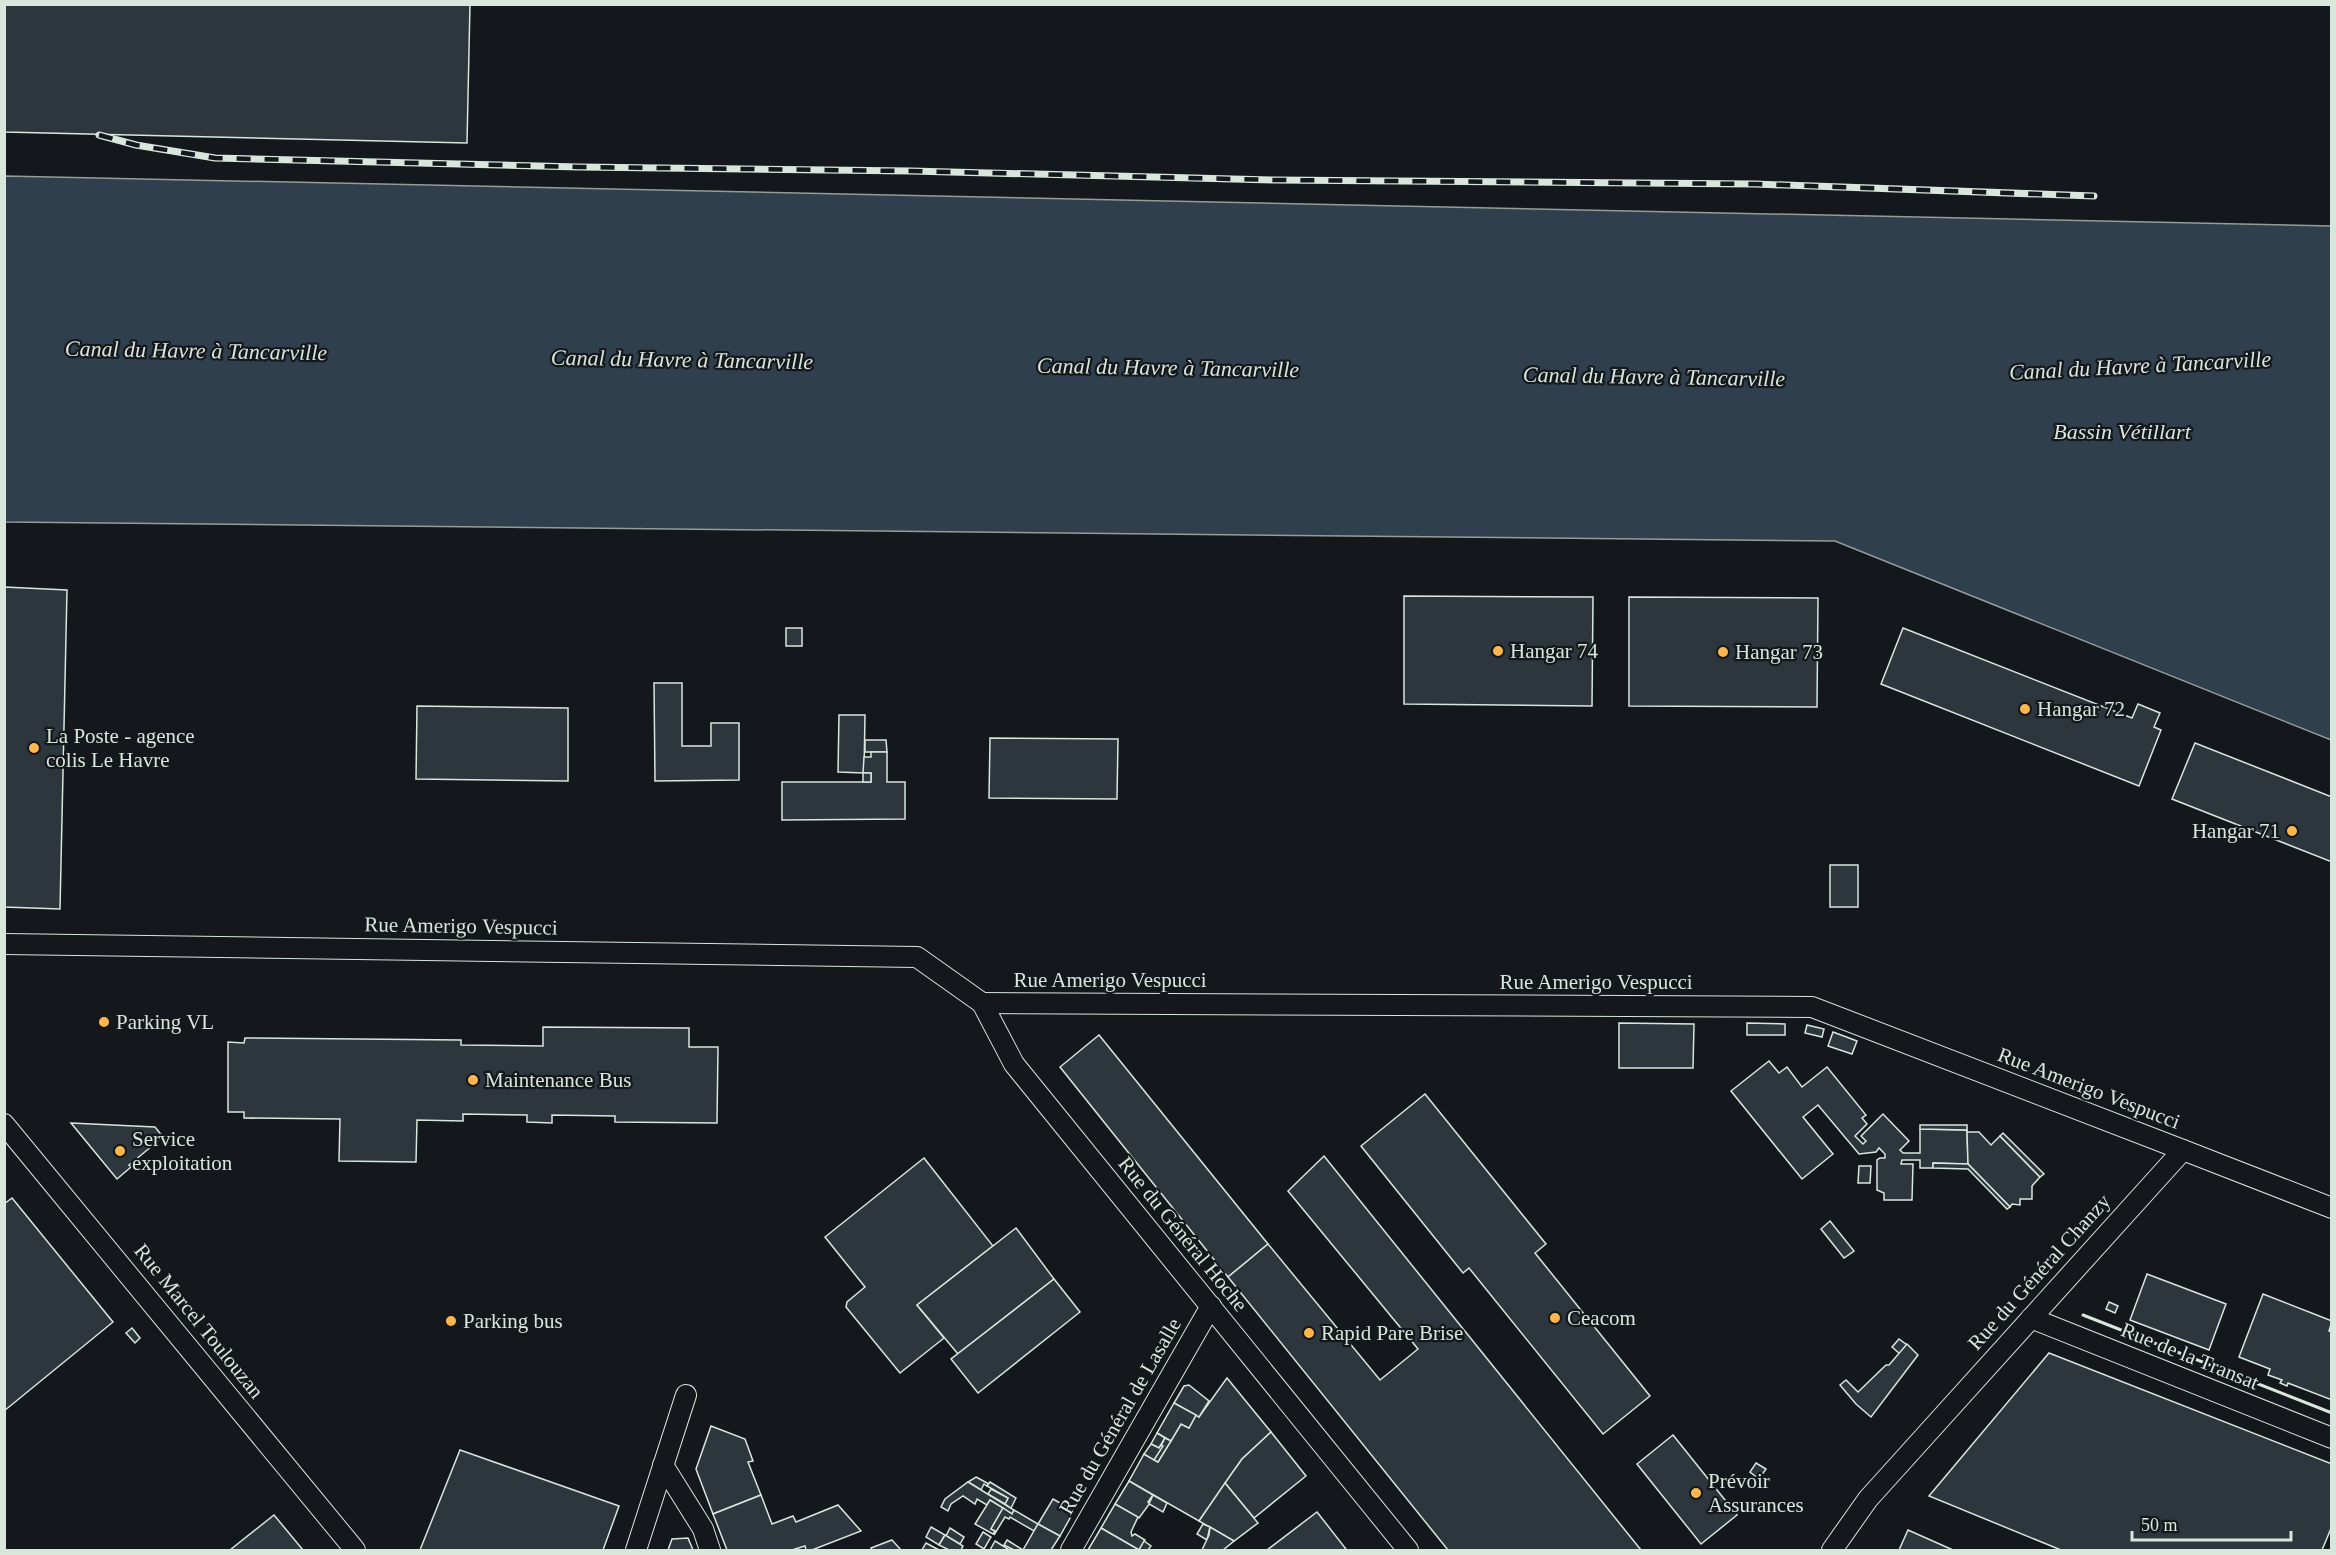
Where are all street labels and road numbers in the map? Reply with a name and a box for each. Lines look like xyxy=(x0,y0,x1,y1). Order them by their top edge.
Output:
street label: Rue Amerigo Vespucci xyxy=(364,912,558,940)
street label: Rue Amerigo Vespucci xyxy=(1013,968,1207,992)
street label: Rue Amerigo Vespucci xyxy=(1499,970,1693,994)
street label: Rue Amerigo Vespucci xyxy=(1994,1042,2184,1134)
street label: Rue du Général Hoche xyxy=(1113,1152,1253,1316)
street label: Rue du Général Chanzy xyxy=(1963,1189,2116,1355)
street label: Rue Marcel Toulouzan xyxy=(129,1239,269,1403)
street label: Rue du Général de Lasalle xyxy=(1054,1314,1186,1518)
street label: Rue de la Transat xyxy=(2118,1317,2263,1395)

